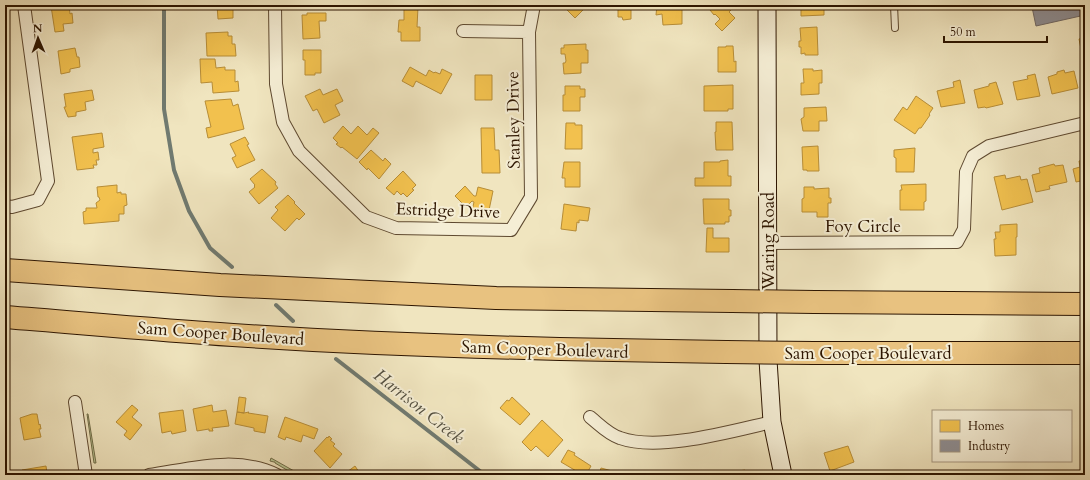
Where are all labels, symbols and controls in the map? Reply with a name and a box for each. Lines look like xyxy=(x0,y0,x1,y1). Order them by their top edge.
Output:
north arrow xyxy=(18,18,58,58)
scale bar xyxy=(944,18,1047,44)
text: N xyxy=(33,21,43,36)
text: 50 m xyxy=(950,24,977,40)
street label: Stanley Drive xyxy=(501,71,526,169)
street label: Waring Road xyxy=(757,192,780,291)
street label: Estridge Drive xyxy=(395,197,501,224)
street label: Foy Circle xyxy=(825,215,901,238)
street label: Sam Cooper Boulevard xyxy=(137,316,305,351)
street label: Sam Cooper Boulevard xyxy=(461,335,629,364)
street label: Sam Cooper Boulevard xyxy=(784,342,952,365)
water label: Harrison Creek xyxy=(368,363,469,450)
legend xyxy=(932,410,1072,462)
text: Homes xyxy=(968,418,1004,434)
text: Industry xyxy=(968,438,1011,454)

